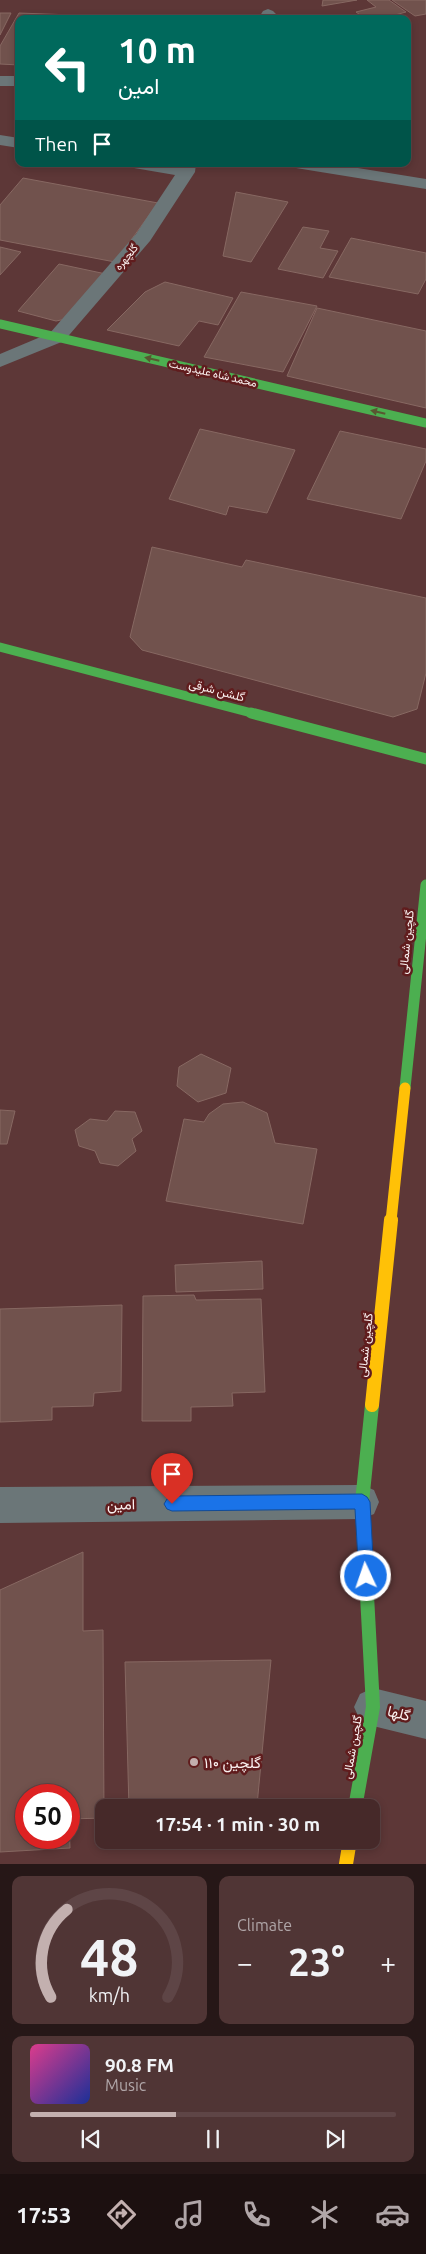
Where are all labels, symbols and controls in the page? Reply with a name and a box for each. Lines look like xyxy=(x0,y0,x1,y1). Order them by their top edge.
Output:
text: 10 m xyxy=(118,30,196,70)
icon: left xyxy=(35,35,100,100)
text: امین xyxy=(118,73,159,98)
icon: arrive xyxy=(88,130,116,158)
text: Then xyxy=(35,133,78,155)
street label: گلچهره xyxy=(112,242,142,274)
one-way arrow xyxy=(144,355,159,363)
street label: محمد شاه علیدوست xyxy=(168,357,258,390)
one-way arrow xyxy=(371,408,386,416)
street label: گلشن شرقی xyxy=(187,676,246,706)
street label: گلچین شمالی xyxy=(396,909,418,975)
street label: گلچین شمالی xyxy=(355,1312,377,1378)
pin xyxy=(151,1453,193,1504)
icon: arrive xyxy=(158,1460,186,1488)
street label: امین xyxy=(107,1495,135,1515)
position arrow xyxy=(339,1549,391,1601)
street label: گلها xyxy=(386,1702,412,1725)
street label: گلچین شمالی xyxy=(340,1714,366,1780)
place label: گلچین ۱۱۰ xyxy=(204,1754,261,1773)
marker: گلچین ۱۱۰ xyxy=(188,1756,200,1768)
speed limit sign: 50 xyxy=(15,1784,80,1849)
text: 17:54 · 1 min · 30 m xyxy=(155,1813,320,1835)
text: Climate xyxy=(237,1916,292,1934)
text: 48 xyxy=(80,1928,139,1986)
text: 23° xyxy=(288,1941,345,1983)
text: − xyxy=(237,1947,253,1978)
text: + xyxy=(380,1947,396,1978)
text: km/h xyxy=(89,1985,130,2005)
text: 90.8 FM xyxy=(105,2054,174,2076)
text: Music xyxy=(105,2076,146,2094)
icon: previous xyxy=(77,2125,105,2153)
icon: pause xyxy=(199,2125,227,2153)
icon: next xyxy=(321,2125,349,2153)
icon: directions xyxy=(104,2197,139,2232)
icon: music xyxy=(172,2197,207,2232)
icon: phone xyxy=(239,2197,274,2232)
icon: climate xyxy=(307,2197,342,2232)
icon: car xyxy=(375,2197,410,2232)
text: 17:53 xyxy=(16,2202,71,2227)

